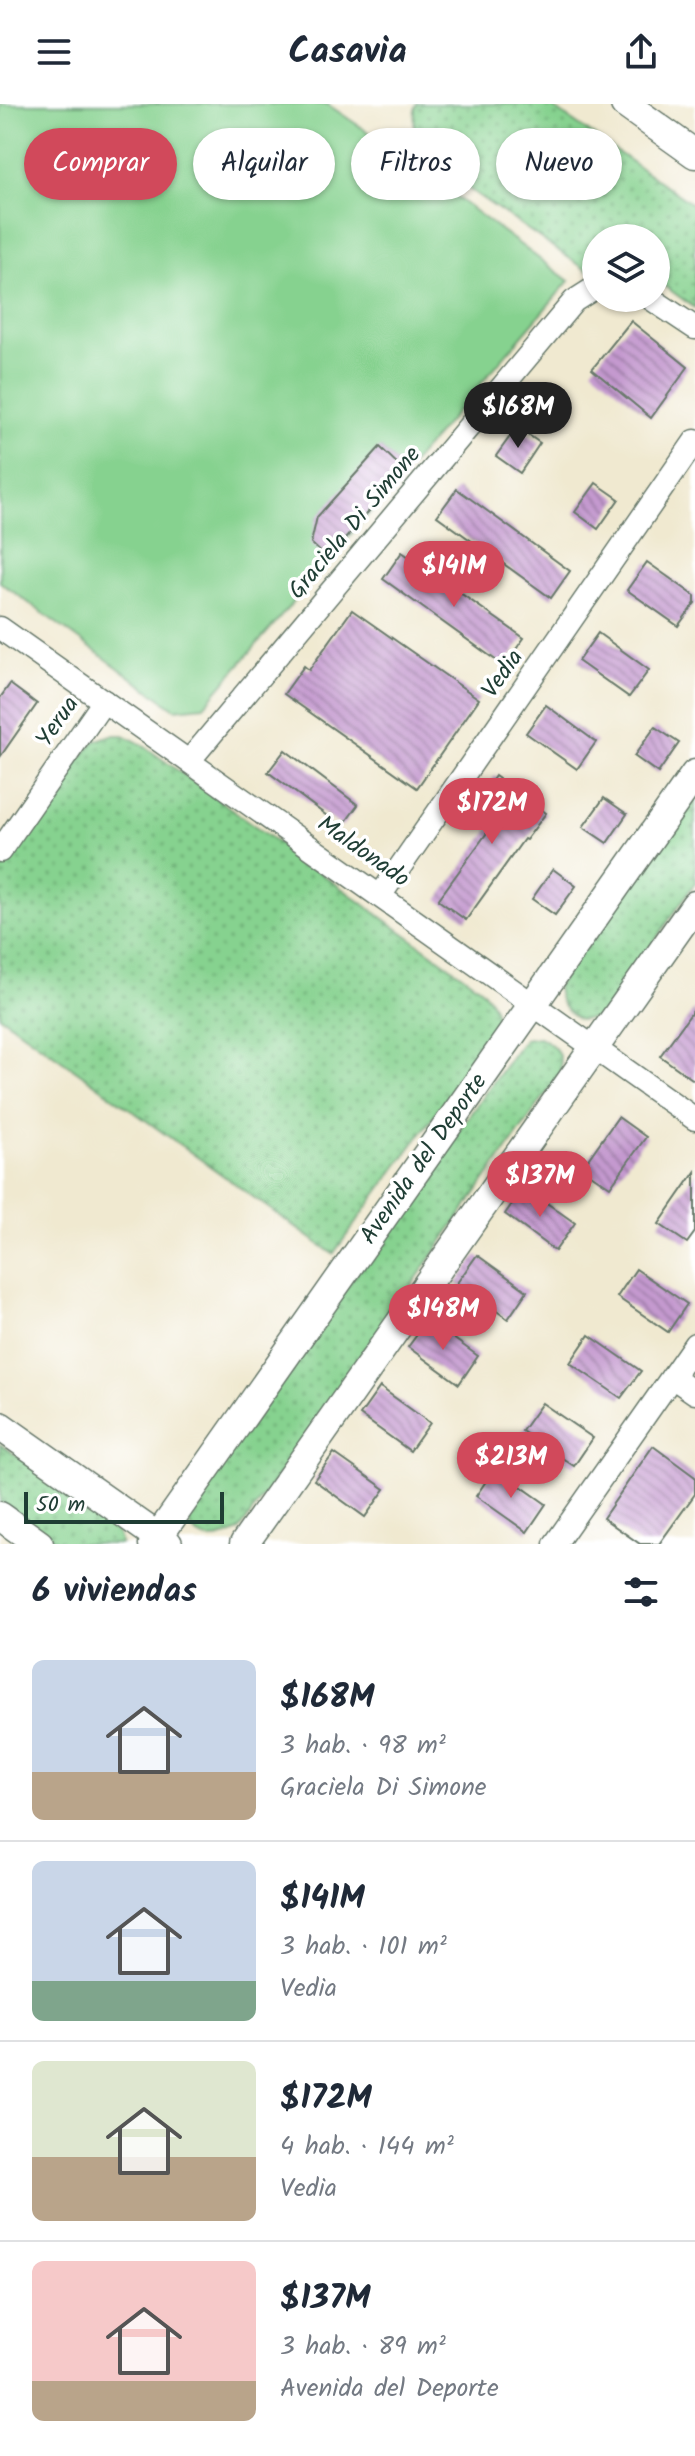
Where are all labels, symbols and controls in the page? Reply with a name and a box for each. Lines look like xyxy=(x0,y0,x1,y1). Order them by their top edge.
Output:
text: Casavia xyxy=(288,24,407,81)
icon: menu xyxy=(32,30,76,74)
icon: share xyxy=(619,30,663,74)
chip: Comprar xyxy=(24,128,177,200)
chip: Alquilar xyxy=(193,128,335,200)
chip: Filtros xyxy=(351,128,480,200)
chip: Nuevo xyxy=(496,128,622,200)
map controls xyxy=(582,224,670,312)
button: layers xyxy=(582,224,670,312)
pin: $168M xyxy=(462,382,574,450)
text: $168M xyxy=(482,387,554,429)
street label: Graciela Di Simone xyxy=(279,437,431,609)
pin: $141M xyxy=(398,541,510,609)
text: $141M xyxy=(422,546,486,588)
street label: Vedia xyxy=(472,641,534,707)
street label: Yerua xyxy=(26,688,90,756)
pin: $172M xyxy=(436,778,548,846)
text: $172M xyxy=(457,783,527,825)
street label: Maldonado xyxy=(308,806,418,898)
street label: Avenida del Deporte xyxy=(350,1065,498,1253)
pin: $137M xyxy=(484,1151,596,1219)
text: $137M xyxy=(505,1156,575,1198)
pin: $148M xyxy=(387,1284,499,1352)
text: $148M xyxy=(407,1289,479,1331)
pin: $213M xyxy=(455,1432,567,1500)
text: $213M xyxy=(475,1437,547,1479)
scale bar xyxy=(24,1488,224,1524)
text: 50 m xyxy=(36,1488,85,1523)
text: 6 viviendas xyxy=(32,1565,197,1619)
icon: filters xyxy=(619,1570,663,1614)
text: $168M xyxy=(280,1671,375,1725)
icon: home xyxy=(96,1692,192,1788)
text: 3 hab. · 98 m² xyxy=(280,1725,446,1767)
text: Graciela Di Simone xyxy=(280,1767,487,1809)
text: $141M xyxy=(280,1872,365,1926)
icon: home xyxy=(96,1893,192,1989)
text: 3 hab. · 101 m² xyxy=(280,1926,447,1968)
text: Vedia xyxy=(280,1968,337,2010)
text: $172M xyxy=(280,2072,372,2126)
icon: home xyxy=(96,2093,192,2189)
text: 4 hab. · 144 m² xyxy=(280,2126,454,2168)
text: Vedia xyxy=(280,2168,337,2210)
text: $137M xyxy=(280,2272,371,2326)
icon: home xyxy=(96,2293,192,2389)
text: 3 hab. · 89 m² xyxy=(280,2326,446,2368)
text: Avenida del Deporte xyxy=(280,2368,499,2410)

